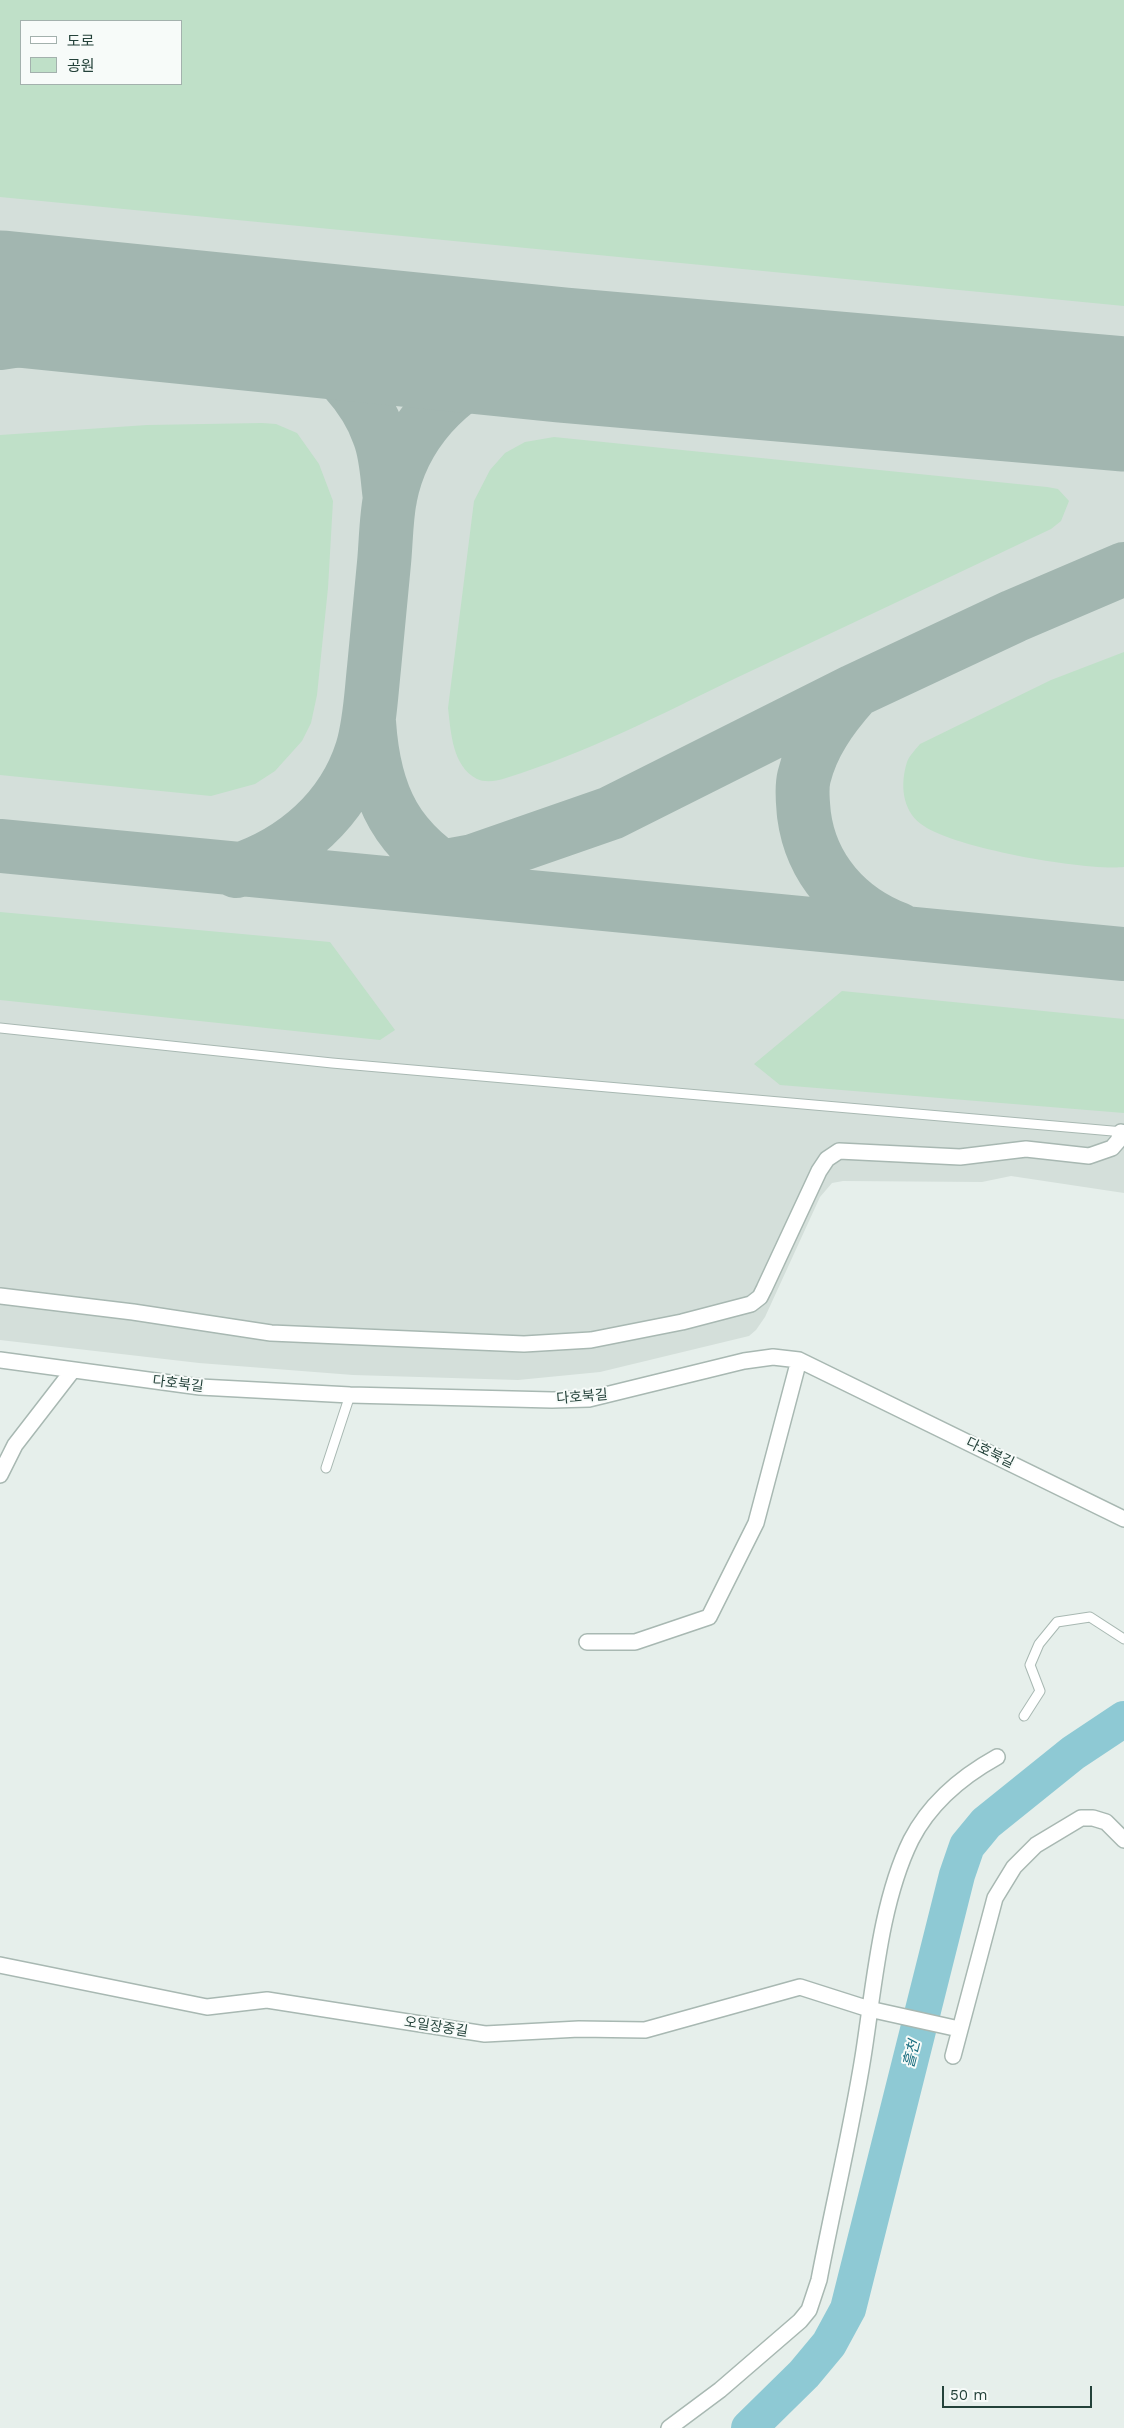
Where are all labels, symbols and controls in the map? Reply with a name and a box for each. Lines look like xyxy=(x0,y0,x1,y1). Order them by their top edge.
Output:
legend xyxy=(20,20,182,85)
text: 도로 xyxy=(67,32,95,50)
text: 공원 xyxy=(67,57,95,75)
street label: 다호북길 xyxy=(151,1373,205,1395)
street label: 다호북길 xyxy=(556,1386,608,1408)
street label: 다호북길 xyxy=(963,1434,1017,1472)
street label: 오일장중길 xyxy=(403,2014,469,2040)
water label: 흘천 xyxy=(900,2038,924,2070)
scale bar xyxy=(944,2376,1094,2408)
text: 50 m xyxy=(950,2386,987,2404)

